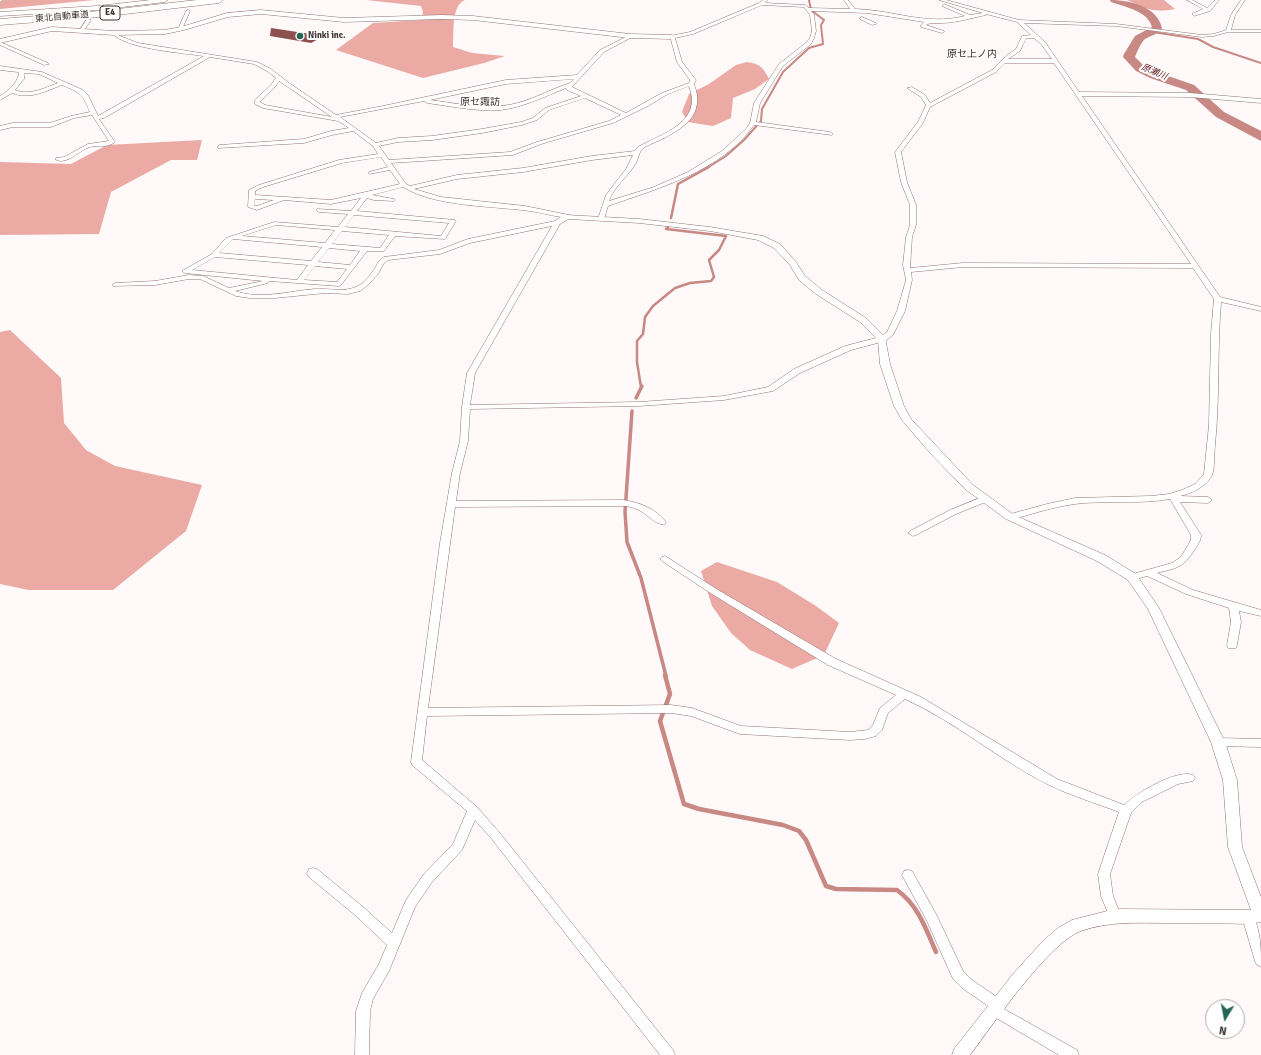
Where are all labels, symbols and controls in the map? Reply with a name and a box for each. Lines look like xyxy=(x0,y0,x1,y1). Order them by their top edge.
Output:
road number: E4 xyxy=(100,6,120,20)
street label: 東北自動車道 xyxy=(35,9,89,25)
marker: Ninki inc. xyxy=(295,31,305,41)
place label: Ninki inc. xyxy=(308,31,346,41)
district label: 原セ上ノ内 xyxy=(947,48,997,60)
water label: 原瀬川 xyxy=(1139,62,1169,82)
district label: 原セ諏訪 xyxy=(460,96,500,108)
north arrow xyxy=(1205,999,1245,1039)
text: N xyxy=(1218,1023,1228,1037)

